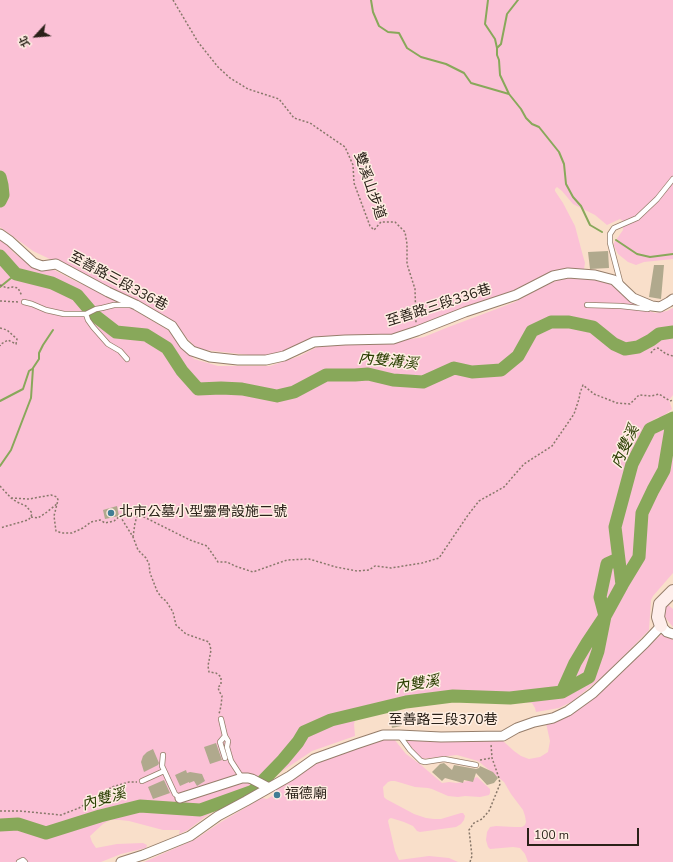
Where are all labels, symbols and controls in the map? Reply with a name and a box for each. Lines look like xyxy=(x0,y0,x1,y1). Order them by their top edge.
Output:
north arrow xyxy=(16,16,56,56)
text: 北 xyxy=(16,33,34,50)
street label: 雙溪山步道 xyxy=(350,150,388,222)
street label: 至善路三段336巷 xyxy=(66,249,170,315)
street label: 至善路三段336巷 xyxy=(384,281,494,331)
water label: 內雙溝溪 xyxy=(357,350,419,374)
water label: 內雙溪 xyxy=(608,423,644,471)
place label: 北市公墓小型靈骨設施二號 xyxy=(119,505,287,521)
marker: 北市公墓小型靈骨設施二號 xyxy=(106,508,116,518)
water label: 內雙溪 xyxy=(393,673,441,697)
street label: 至善路三段370巷 xyxy=(388,713,498,729)
water label: 內雙溪 xyxy=(80,785,128,815)
place label: 福德廟 xyxy=(285,787,327,803)
marker: 福德廟 xyxy=(272,790,282,800)
scale bar xyxy=(529,820,641,846)
text: 100 m xyxy=(534,827,569,843)

